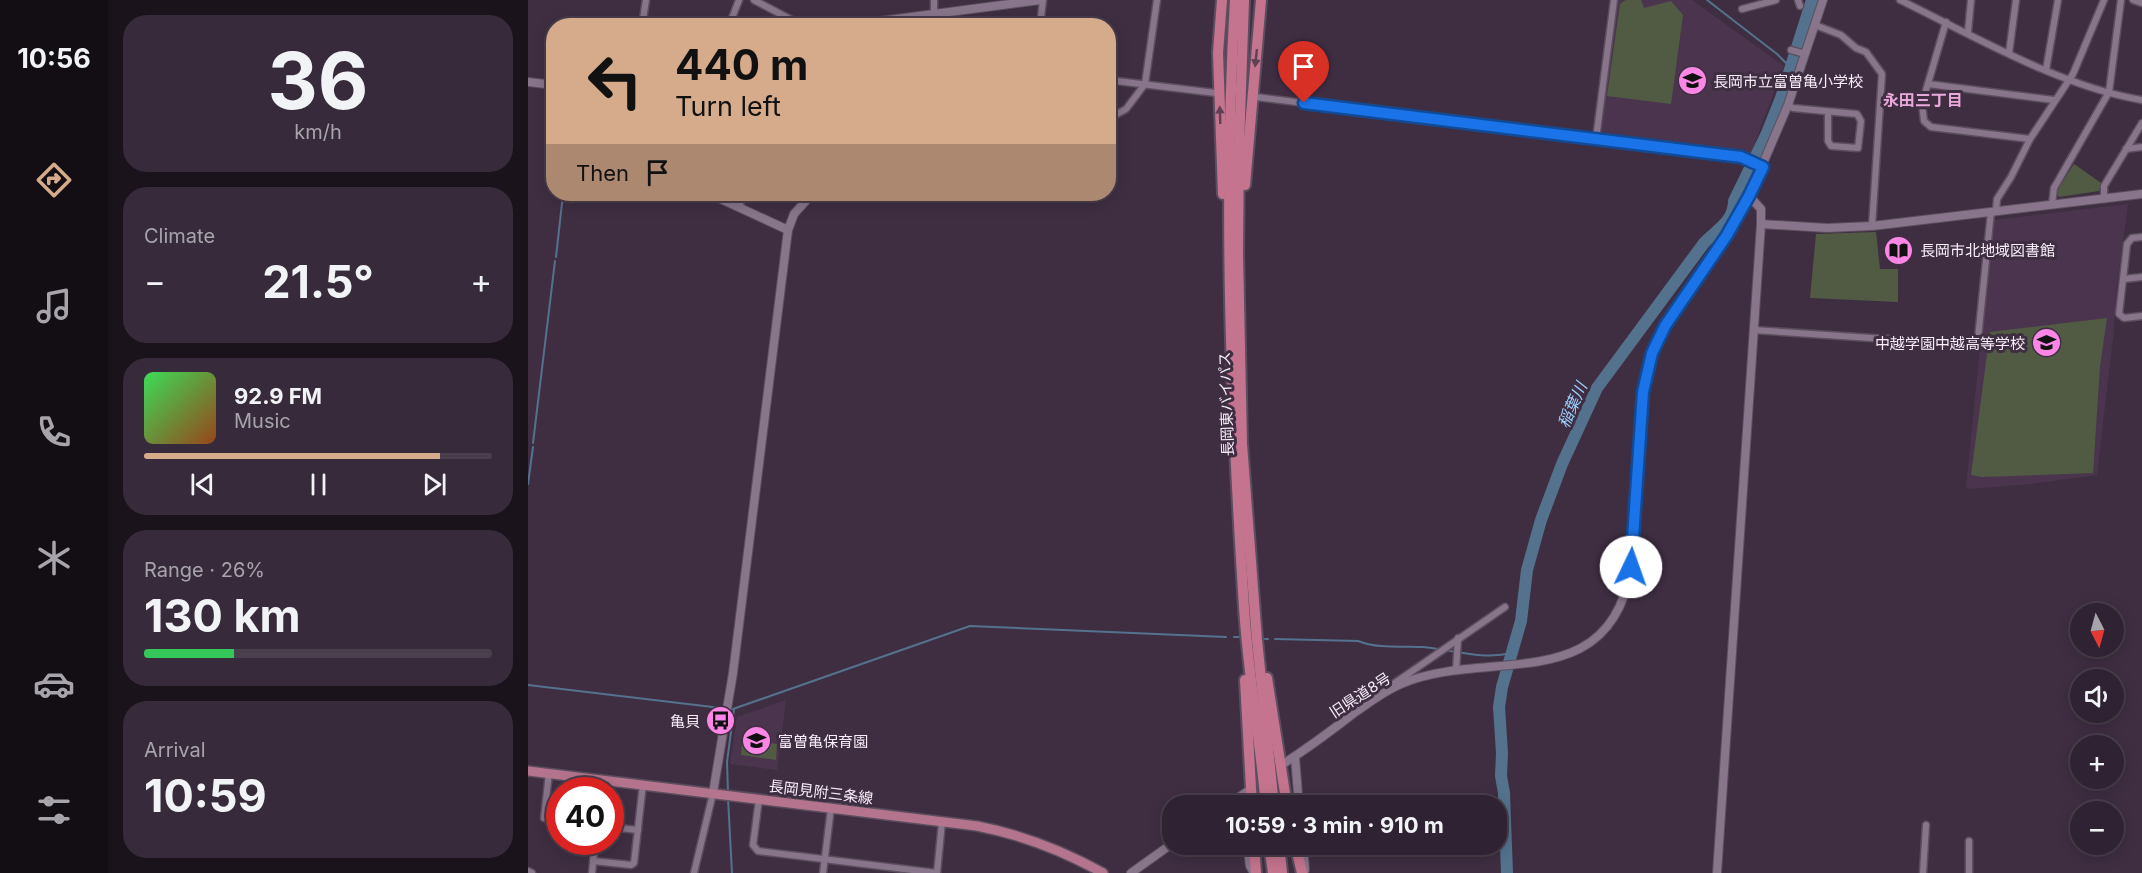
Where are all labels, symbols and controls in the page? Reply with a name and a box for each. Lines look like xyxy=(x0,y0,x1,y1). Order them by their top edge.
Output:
text: 36 xyxy=(267,33,369,128)
text: 440 m xyxy=(675,39,808,90)
pin xyxy=(1278,41,1329,103)
text: 10:56 xyxy=(17,42,91,75)
icon: left xyxy=(576,42,654,120)
one-way arrow xyxy=(1251,49,1261,68)
icon: arrive xyxy=(1287,50,1320,83)
school or university icon: 長岡市立富曽亀小学校 xyxy=(1676,65,1708,97)
place label: 長岡市立富曽亀小学校 xyxy=(1713,72,1863,91)
text: Turn left xyxy=(675,90,781,123)
district label: 永田三丁目 xyxy=(1883,90,1963,110)
one-way arrow xyxy=(1215,106,1225,125)
text: km/h xyxy=(294,120,342,144)
icon: arrive xyxy=(641,156,674,189)
icon: directions xyxy=(33,159,75,201)
text: Then xyxy=(576,160,629,186)
text: Climate xyxy=(144,224,215,248)
library icon: 長岡市北地域図書館 xyxy=(1883,234,1915,266)
place label: 長岡市北地域図書館 xyxy=(1920,241,2055,260)
text: 21.5° xyxy=(262,254,374,309)
text: − xyxy=(144,261,166,301)
text: + xyxy=(470,261,492,301)
icon: music xyxy=(33,285,75,327)
school or university icon: 中越学園中越高等学校 xyxy=(2030,327,2062,359)
place label: 中越学園中越高等学校 xyxy=(1875,334,2025,353)
street label: 長岡東バイパス xyxy=(1215,351,1237,457)
water label: 稲葉川 xyxy=(1553,377,1592,431)
text: 92.9 FM xyxy=(234,383,322,409)
text: Music xyxy=(234,409,291,433)
icon: phone xyxy=(33,411,75,453)
icon: previous xyxy=(186,468,219,501)
icon: pause xyxy=(302,468,335,501)
icon: next xyxy=(418,468,451,501)
position arrow xyxy=(1599,535,1663,599)
icon: climate xyxy=(33,537,75,579)
text: Range · 26% xyxy=(144,558,265,582)
text: 130 km xyxy=(144,588,301,643)
north arrow xyxy=(2070,603,2124,657)
map controls xyxy=(2070,603,2124,855)
icon: car xyxy=(33,663,75,705)
street label: 旧県道8号 xyxy=(1326,668,1394,722)
button: sound xyxy=(2070,669,2124,723)
bus stop icon: 亀貝 xyxy=(705,705,737,737)
place label: 亀貝 xyxy=(670,712,700,731)
school or university icon: 富曽亀保育園 xyxy=(741,725,773,757)
place label: 富曽亀保育園 xyxy=(778,732,868,751)
button: + xyxy=(2070,735,2124,789)
text: Arrival xyxy=(144,738,206,762)
text: 10:59 xyxy=(144,768,267,823)
street label: 長岡見附三条線 xyxy=(768,776,874,808)
speed limit sign: 40 xyxy=(546,777,624,855)
icon: filters xyxy=(33,789,75,831)
button: − xyxy=(2070,801,2124,855)
text: 10:59 · 3 min · 910 m xyxy=(1225,812,1444,838)

